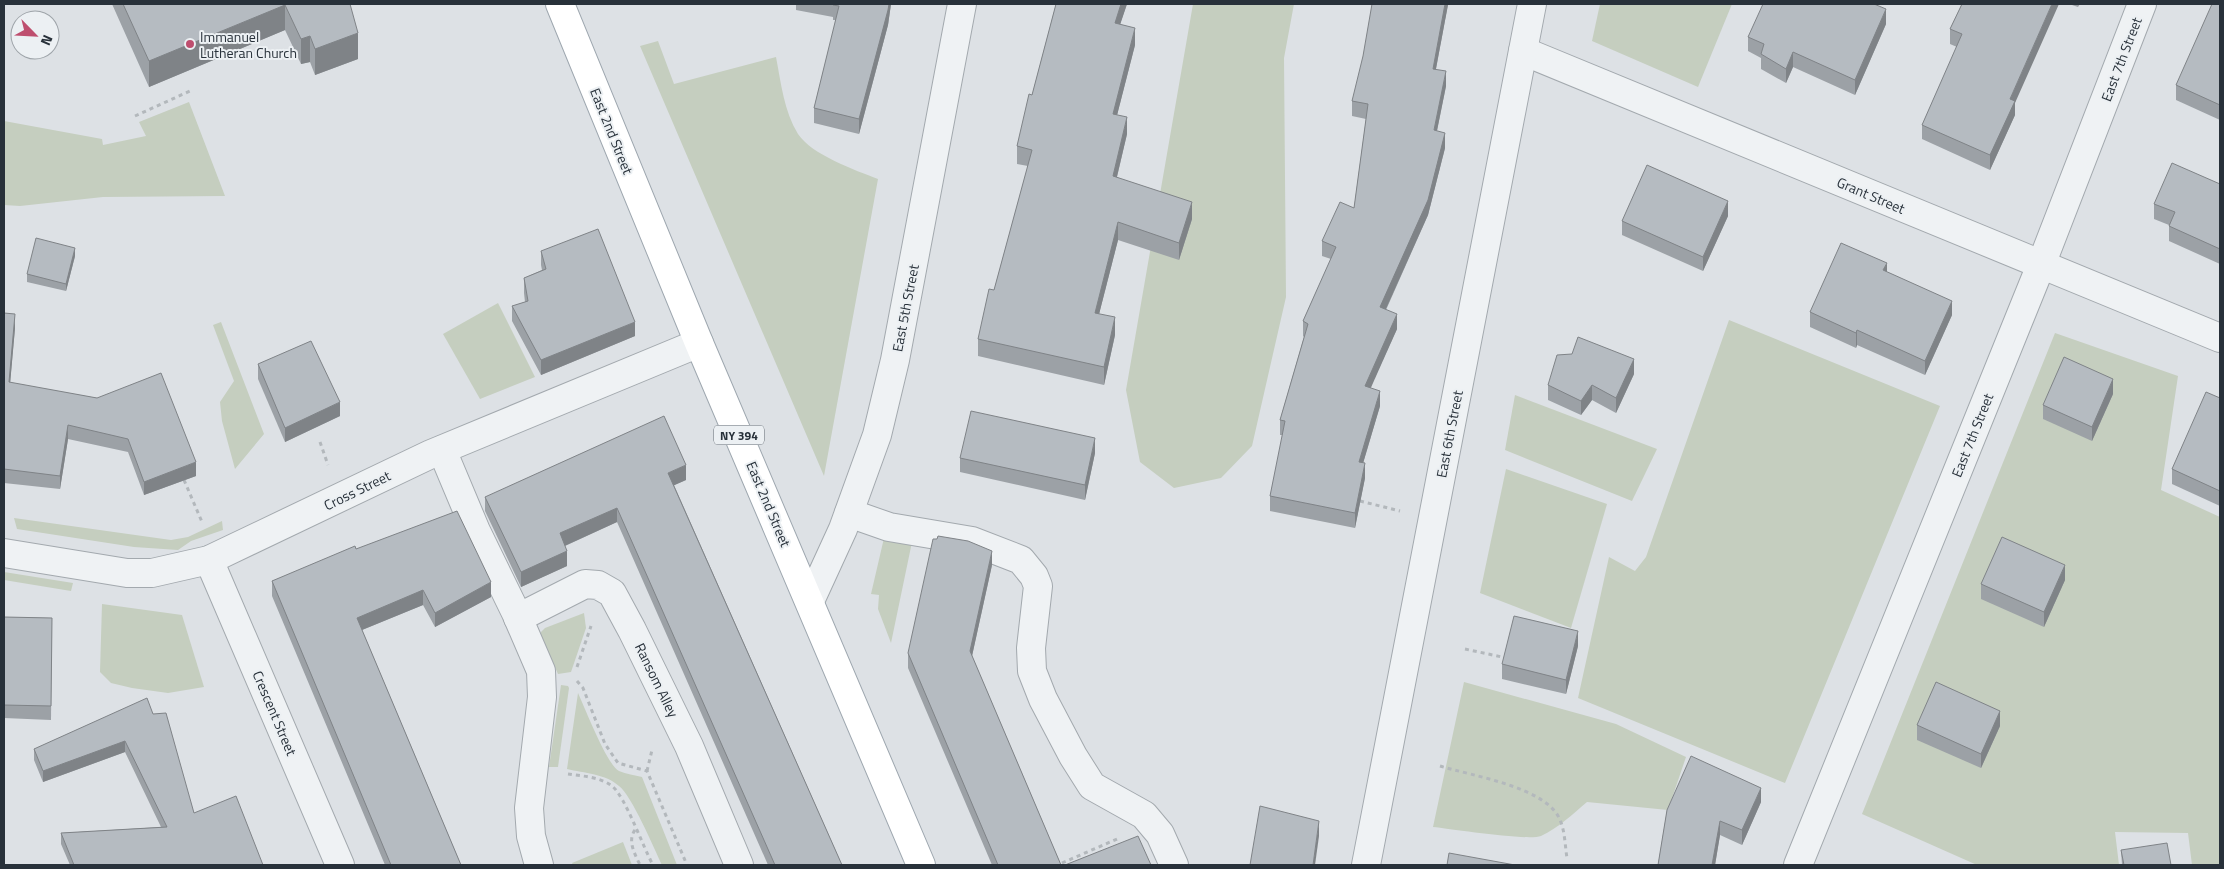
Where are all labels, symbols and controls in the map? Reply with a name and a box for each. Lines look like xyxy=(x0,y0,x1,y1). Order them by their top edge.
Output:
north arrow xyxy=(10,10,60,60)
street label: East 7th Street xyxy=(2095,14,2147,104)
place label: Immanuel Lutheran Church xyxy=(200,26,297,63)
text: N xyxy=(36,32,59,49)
marker: Immanuel Lutheran Church xyxy=(184,38,196,50)
street label: East 2nd Street xyxy=(585,85,639,177)
street label: Grant Street xyxy=(1834,171,1908,219)
street label: East 5th Street xyxy=(886,262,924,354)
street label: East 6th Street xyxy=(1430,388,1468,480)
street label: East 7th Street xyxy=(1946,390,1998,480)
road number: NY 394 xyxy=(714,426,764,444)
street label: East 2nd Street xyxy=(742,458,797,550)
street label: Cross Street xyxy=(320,465,394,515)
street label: Ransom Alley xyxy=(630,639,684,721)
street label: Crescent Street xyxy=(248,667,302,759)

